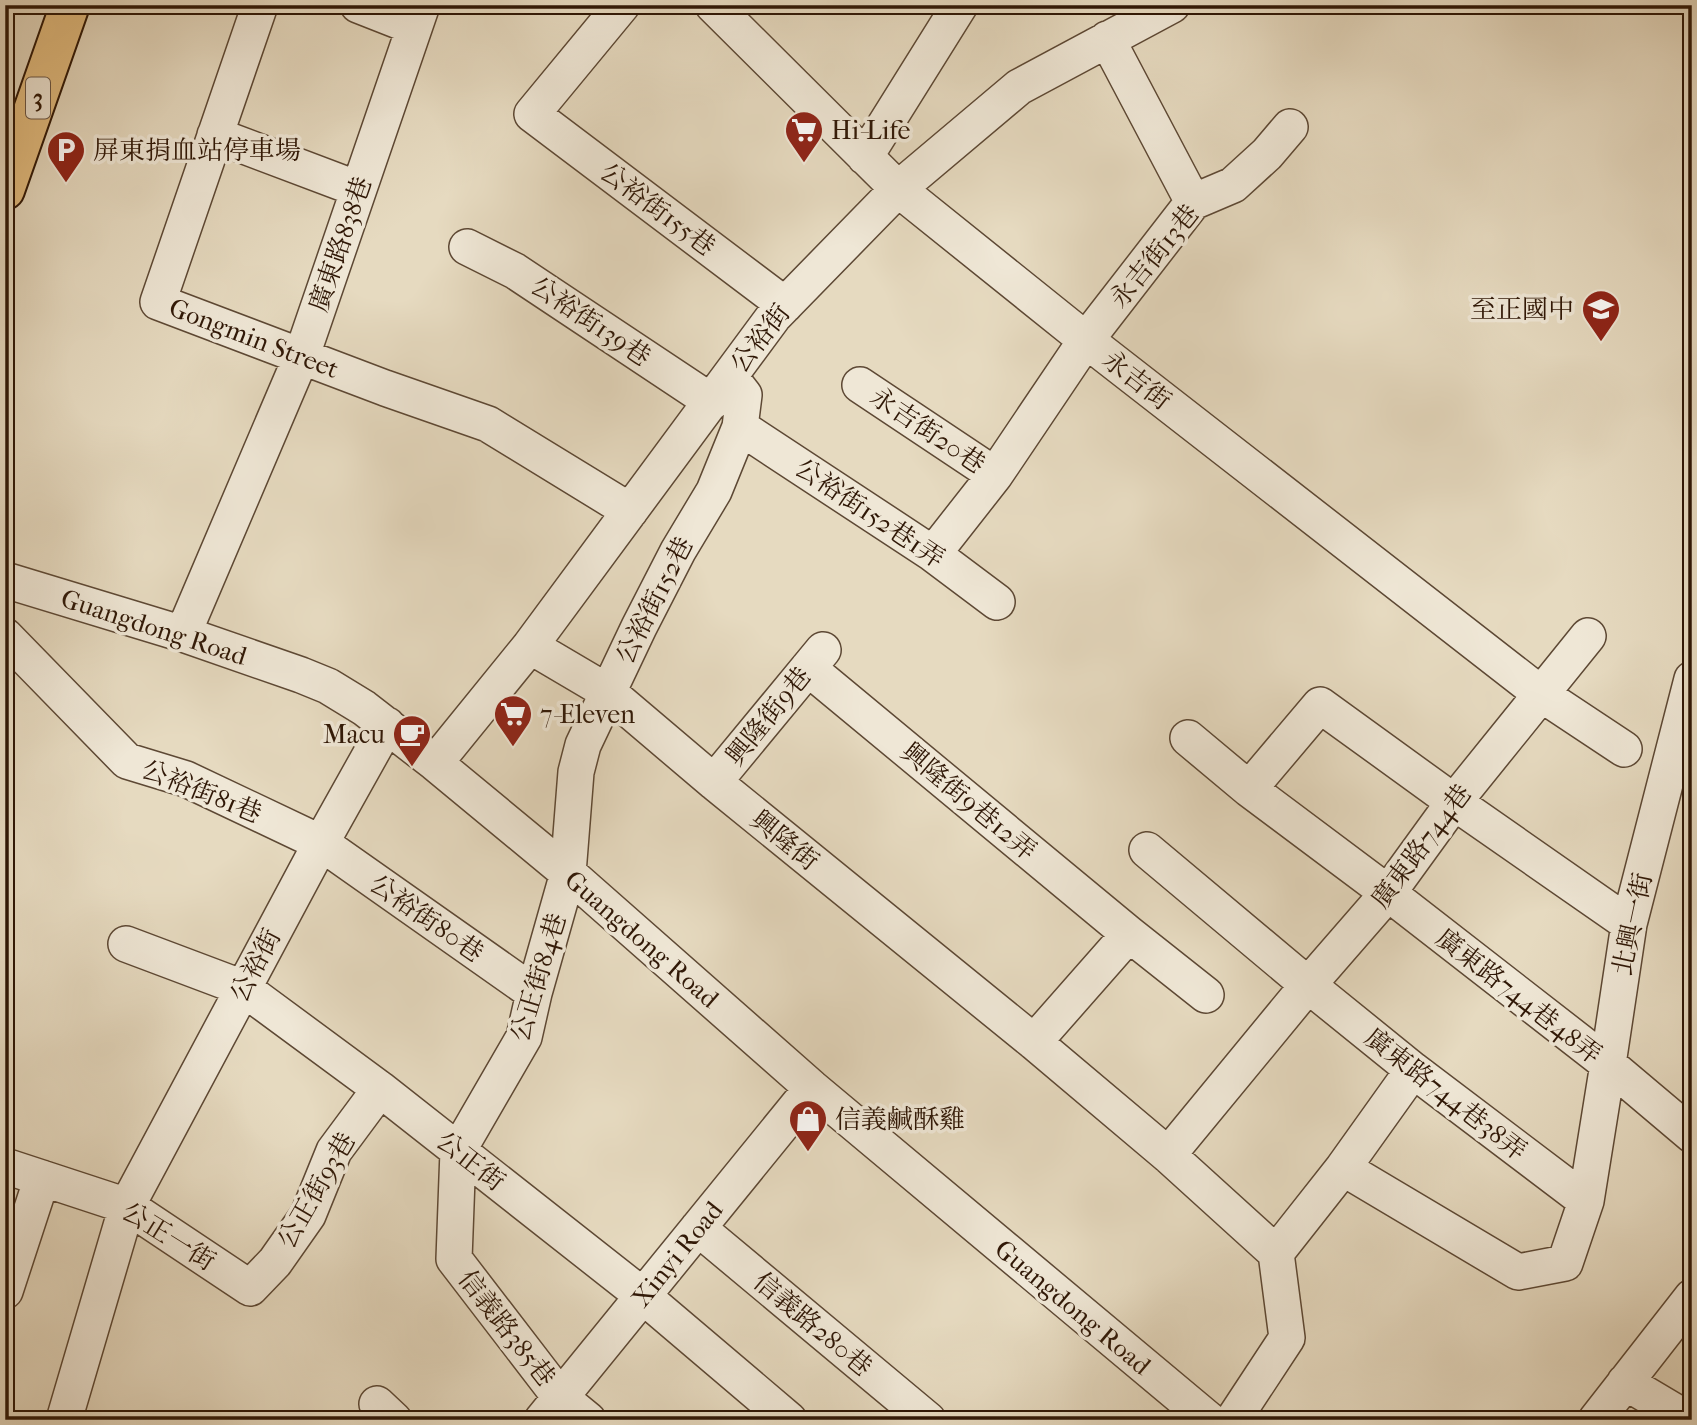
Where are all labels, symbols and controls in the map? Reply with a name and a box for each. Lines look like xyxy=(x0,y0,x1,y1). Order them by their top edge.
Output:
road number: 3 xyxy=(26,78,50,118)
supermarket icon: Hi-Life xyxy=(783,109,825,164)
place label: Hi-Life xyxy=(831,115,910,146)
parking icon: 屏東捐血站停車場 xyxy=(45,129,87,184)
place label: 屏東捐血站停車場 xyxy=(93,135,301,166)
street label: 公裕街155巷 xyxy=(594,156,721,263)
street label: 廣東路838巷 xyxy=(303,173,378,316)
street label: 永吉街13巷 xyxy=(1103,198,1205,314)
street label: 公裕街139巷 xyxy=(525,270,656,373)
school or university icon: 至正國中 xyxy=(1580,288,1622,343)
street label: Gongmin Street xyxy=(165,292,344,385)
place label: 至正國中 xyxy=(1470,294,1574,325)
street label: 公裕街 xyxy=(724,298,797,379)
street label: 永吉街 xyxy=(1096,344,1177,417)
street label: 永吉街20巷 xyxy=(864,381,991,480)
street label: 公裕街152巷1弄 xyxy=(789,452,950,575)
street label: 公裕街152巷 xyxy=(609,532,700,669)
street label: Guangdong Road xyxy=(57,583,251,672)
street label: 興隆街9巷 xyxy=(719,661,817,772)
supermarket icon: 7-Eleven xyxy=(492,693,534,748)
place label: 7-Eleven xyxy=(540,699,635,730)
cafe icon: Macu xyxy=(391,713,433,768)
place label: Macu xyxy=(323,719,385,750)
street label: 興隆街9巷12弄 xyxy=(895,736,1042,867)
street label: 公裕街81巷 xyxy=(137,753,266,830)
street label: 廣東路744巷 xyxy=(1365,778,1478,914)
street label: 興隆街 xyxy=(745,804,825,877)
street label: Guangdong Road xyxy=(558,864,726,1015)
street label: 公裕街80巷 xyxy=(364,868,489,969)
street label: 北興一街 xyxy=(1607,870,1658,978)
street label: 公正街84巷 xyxy=(504,909,573,1045)
street label: 廣東路744巷48弄 xyxy=(1430,922,1607,1071)
street label: 公裕街 xyxy=(223,924,287,1007)
street label: 廣東路744巷38弄 xyxy=(1359,1022,1533,1167)
shop icon: 信義鹹酥雞 xyxy=(787,1098,829,1153)
place label: 信義鹹酥雞 xyxy=(835,1104,965,1135)
street label: 公正街 xyxy=(430,1125,511,1198)
street label: 公正街93巷 xyxy=(271,1127,362,1254)
street label: Xinyi Road xyxy=(625,1195,730,1313)
street label: 公正一街 xyxy=(116,1196,221,1277)
street label: Guangdong Road xyxy=(989,1233,1157,1382)
street label: 信義路385巷 xyxy=(452,1264,562,1393)
street label: 信義路280巷 xyxy=(747,1266,878,1383)

